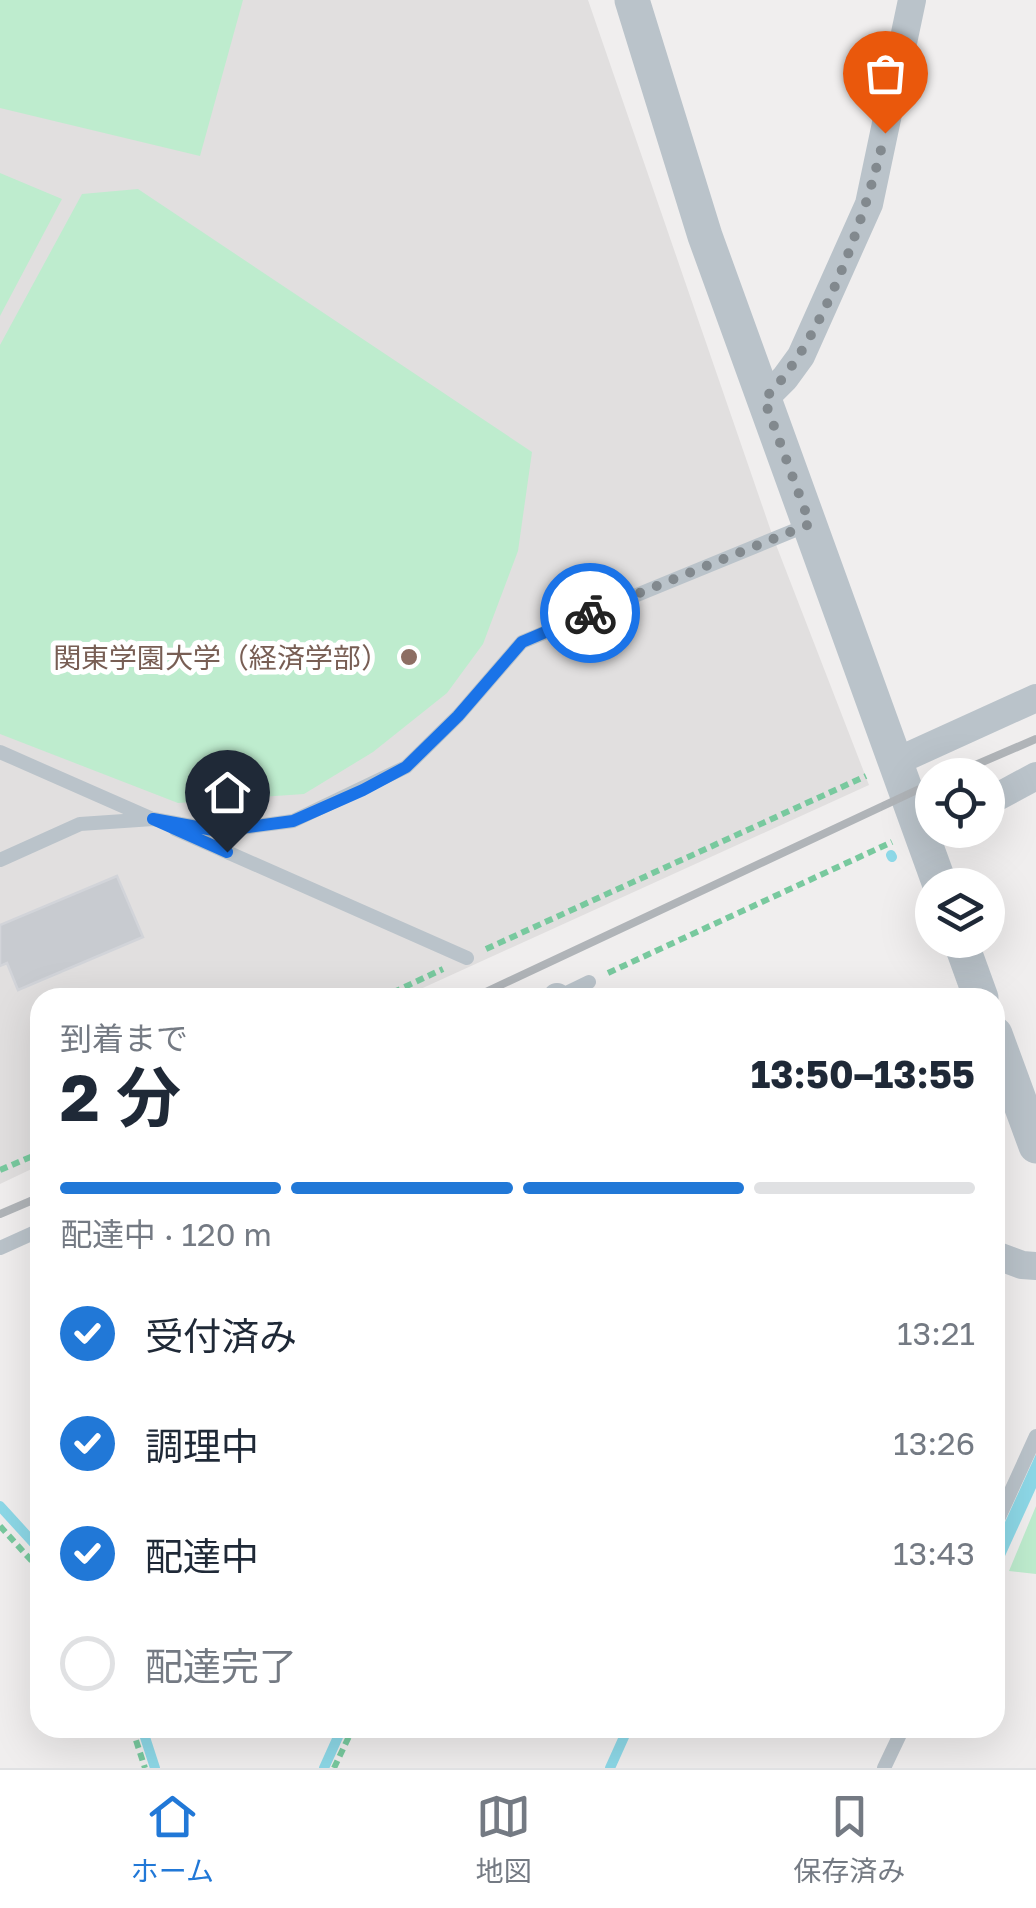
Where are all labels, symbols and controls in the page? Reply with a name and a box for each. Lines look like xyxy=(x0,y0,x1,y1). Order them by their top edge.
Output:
pin xyxy=(843,31,928,134)
icon: bag xyxy=(858,46,913,101)
courier xyxy=(540,563,640,663)
icon: bike xyxy=(563,586,618,641)
place label: 関東学園大学（経済学部） xyxy=(53,641,389,674)
marker: 関東学園大学（経済学部） xyxy=(398,646,420,668)
pin xyxy=(185,750,270,853)
map controls xyxy=(915,758,1005,958)
button: locate xyxy=(915,758,1005,848)
icon: home xyxy=(200,765,255,820)
button: layers xyxy=(915,868,1005,958)
text: 到着まで xyxy=(60,1019,188,1057)
text: 13:50–13:55 xyxy=(751,1051,975,1096)
text: 2 分 xyxy=(60,1057,181,1135)
text: 配達中 · 120 m xyxy=(60,1215,272,1253)
icon: check xyxy=(60,1306,115,1361)
text: 受付済み xyxy=(145,1313,297,1358)
text: 13:21 xyxy=(897,1314,975,1352)
icon: check xyxy=(60,1416,115,1471)
text: 調理中 xyxy=(145,1423,259,1468)
text: 13:26 xyxy=(893,1424,975,1462)
icon: check xyxy=(60,1526,115,1581)
text: 配達中 xyxy=(145,1533,259,1578)
text: 13:43 xyxy=(893,1534,975,1572)
text: 配達完了 xyxy=(145,1643,297,1688)
tab: ホーム xyxy=(131,1789,214,1889)
tab: 地図 xyxy=(476,1789,532,1889)
tab: 保存済み xyxy=(793,1789,905,1889)

